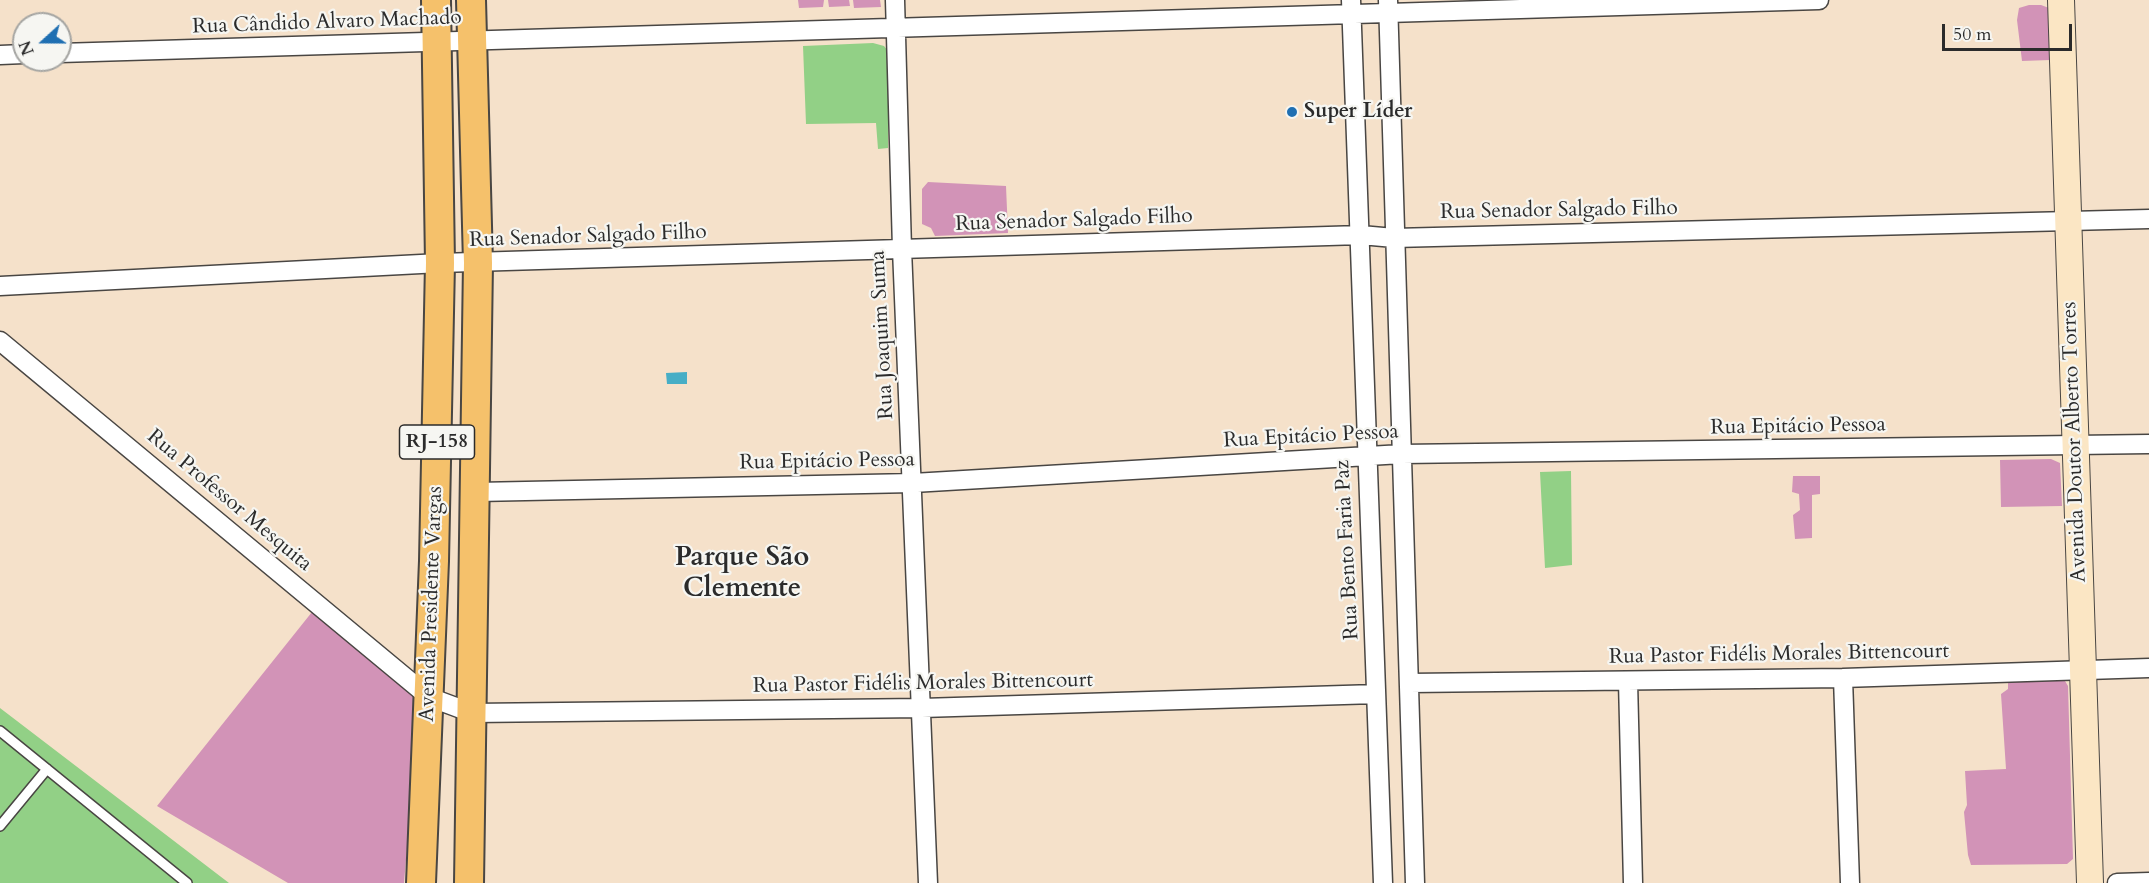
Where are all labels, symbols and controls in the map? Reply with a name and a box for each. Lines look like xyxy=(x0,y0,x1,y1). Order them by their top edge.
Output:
street label: Rua Cândido Alvaro Machado xyxy=(192,6,462,40)
north arrow xyxy=(12,12,72,72)
scale bar xyxy=(1945,12,2076,50)
text: 50 m xyxy=(1953,22,1992,47)
text: N xyxy=(14,37,40,58)
place label: Super Líder xyxy=(1304,99,1412,125)
marker: Super Líder xyxy=(1285,105,1299,119)
street label: Rua Senador Salgado Filho xyxy=(1440,196,1678,226)
street label: Rua Senador Salgado Filho xyxy=(955,204,1193,238)
street label: Rua Senador Salgado Filho xyxy=(469,220,707,254)
street label: Rua Joaquim Suma xyxy=(866,250,900,420)
street label: Avenida Doutor Alberto Torres xyxy=(2058,301,2092,583)
street label: Rua Epitácio Pessoa xyxy=(1710,413,1886,441)
street label: Rua Epitácio Pessoa xyxy=(1223,420,1399,454)
street label: Rua Professor Mesquita xyxy=(141,425,317,577)
road number: RJ-158 xyxy=(400,425,474,459)
street label: Rua Epitácio Pessoa xyxy=(739,448,915,476)
street label: Rua Bento Faria Paz xyxy=(1331,459,1365,641)
street label: Avenida Presidente Vargas xyxy=(415,486,449,722)
district label: Parque São Clemente xyxy=(675,543,809,606)
street label: Rua Pastor Fidélis Morales Bittencourt xyxy=(1609,639,1949,671)
street label: Rua Pastor Fidélis Morales Bittencourt xyxy=(753,668,1093,700)

